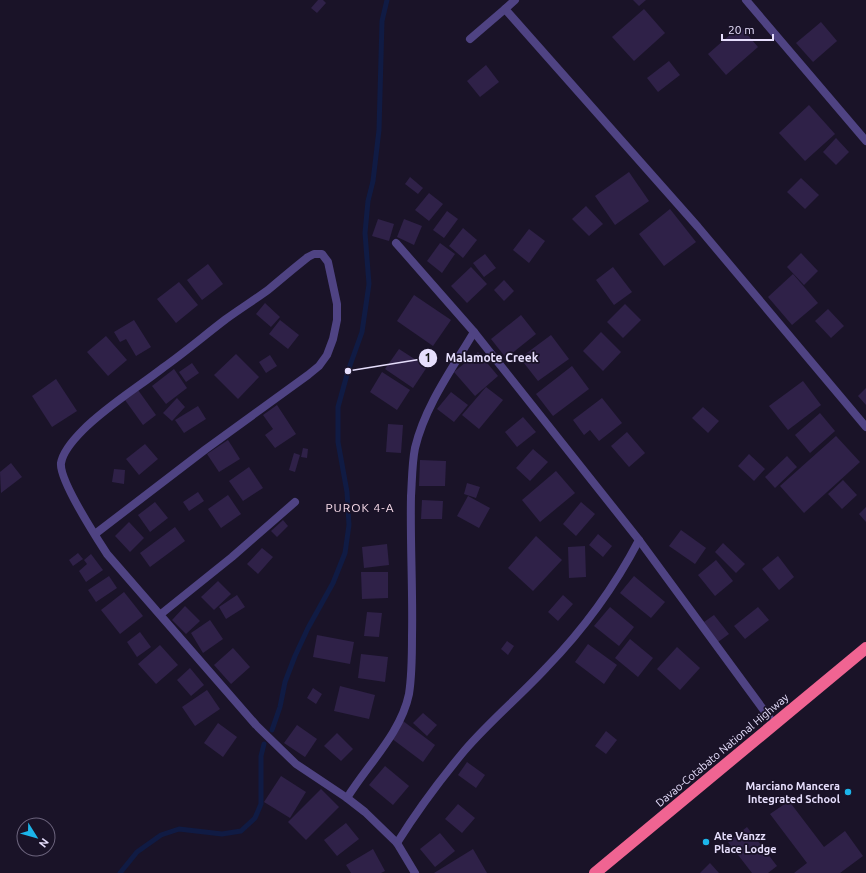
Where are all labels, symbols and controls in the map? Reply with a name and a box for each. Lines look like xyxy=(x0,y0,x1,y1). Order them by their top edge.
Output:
scale bar xyxy=(722,16,773,42)
text: 20 m xyxy=(728,23,755,36)
callout: Malamote Creek xyxy=(418,346,546,370)
text: 1 xyxy=(425,351,431,364)
text: Malamote Creek xyxy=(446,351,539,364)
district label: PUROK 4-A xyxy=(325,501,395,514)
street label: Davao-Cotabato National Highway xyxy=(653,691,791,809)
place label: Marciano Mancera Integrated School xyxy=(746,780,841,805)
marker: Marciano Mancera Integrated School xyxy=(843,787,853,797)
north arrow xyxy=(16,817,56,857)
place label: Ate Vanzz Place Lodge xyxy=(714,830,777,855)
text: N xyxy=(37,836,51,850)
marker: Ate Vanzz Place Lodge xyxy=(701,837,711,847)

